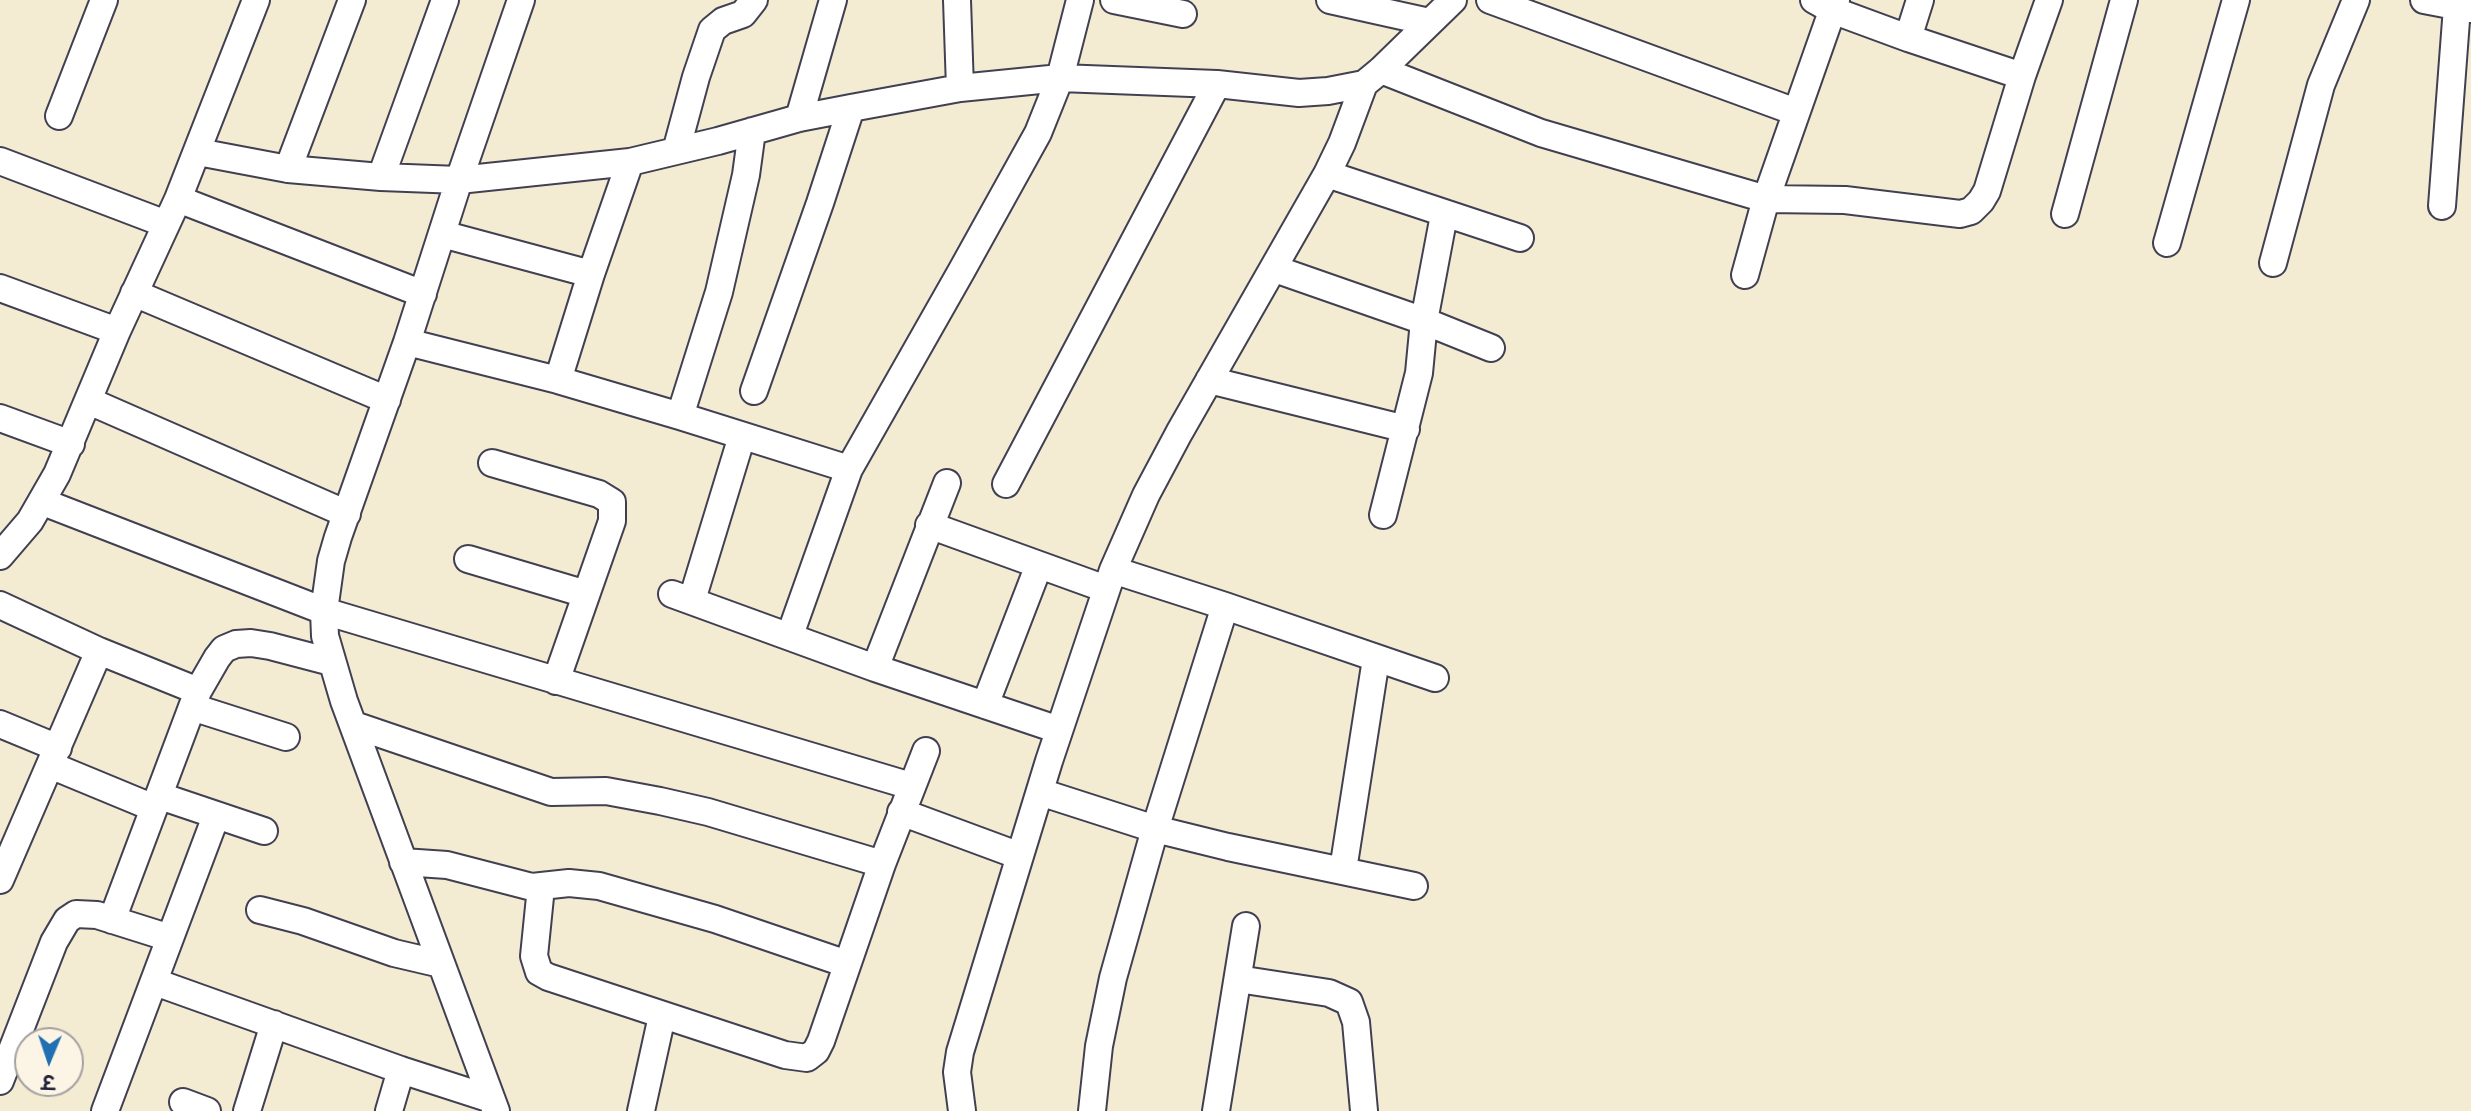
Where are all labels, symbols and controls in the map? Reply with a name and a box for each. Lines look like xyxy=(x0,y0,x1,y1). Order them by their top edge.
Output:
north arrow xyxy=(14,1027,84,1097)
text: उ xyxy=(42,1070,55,1092)

